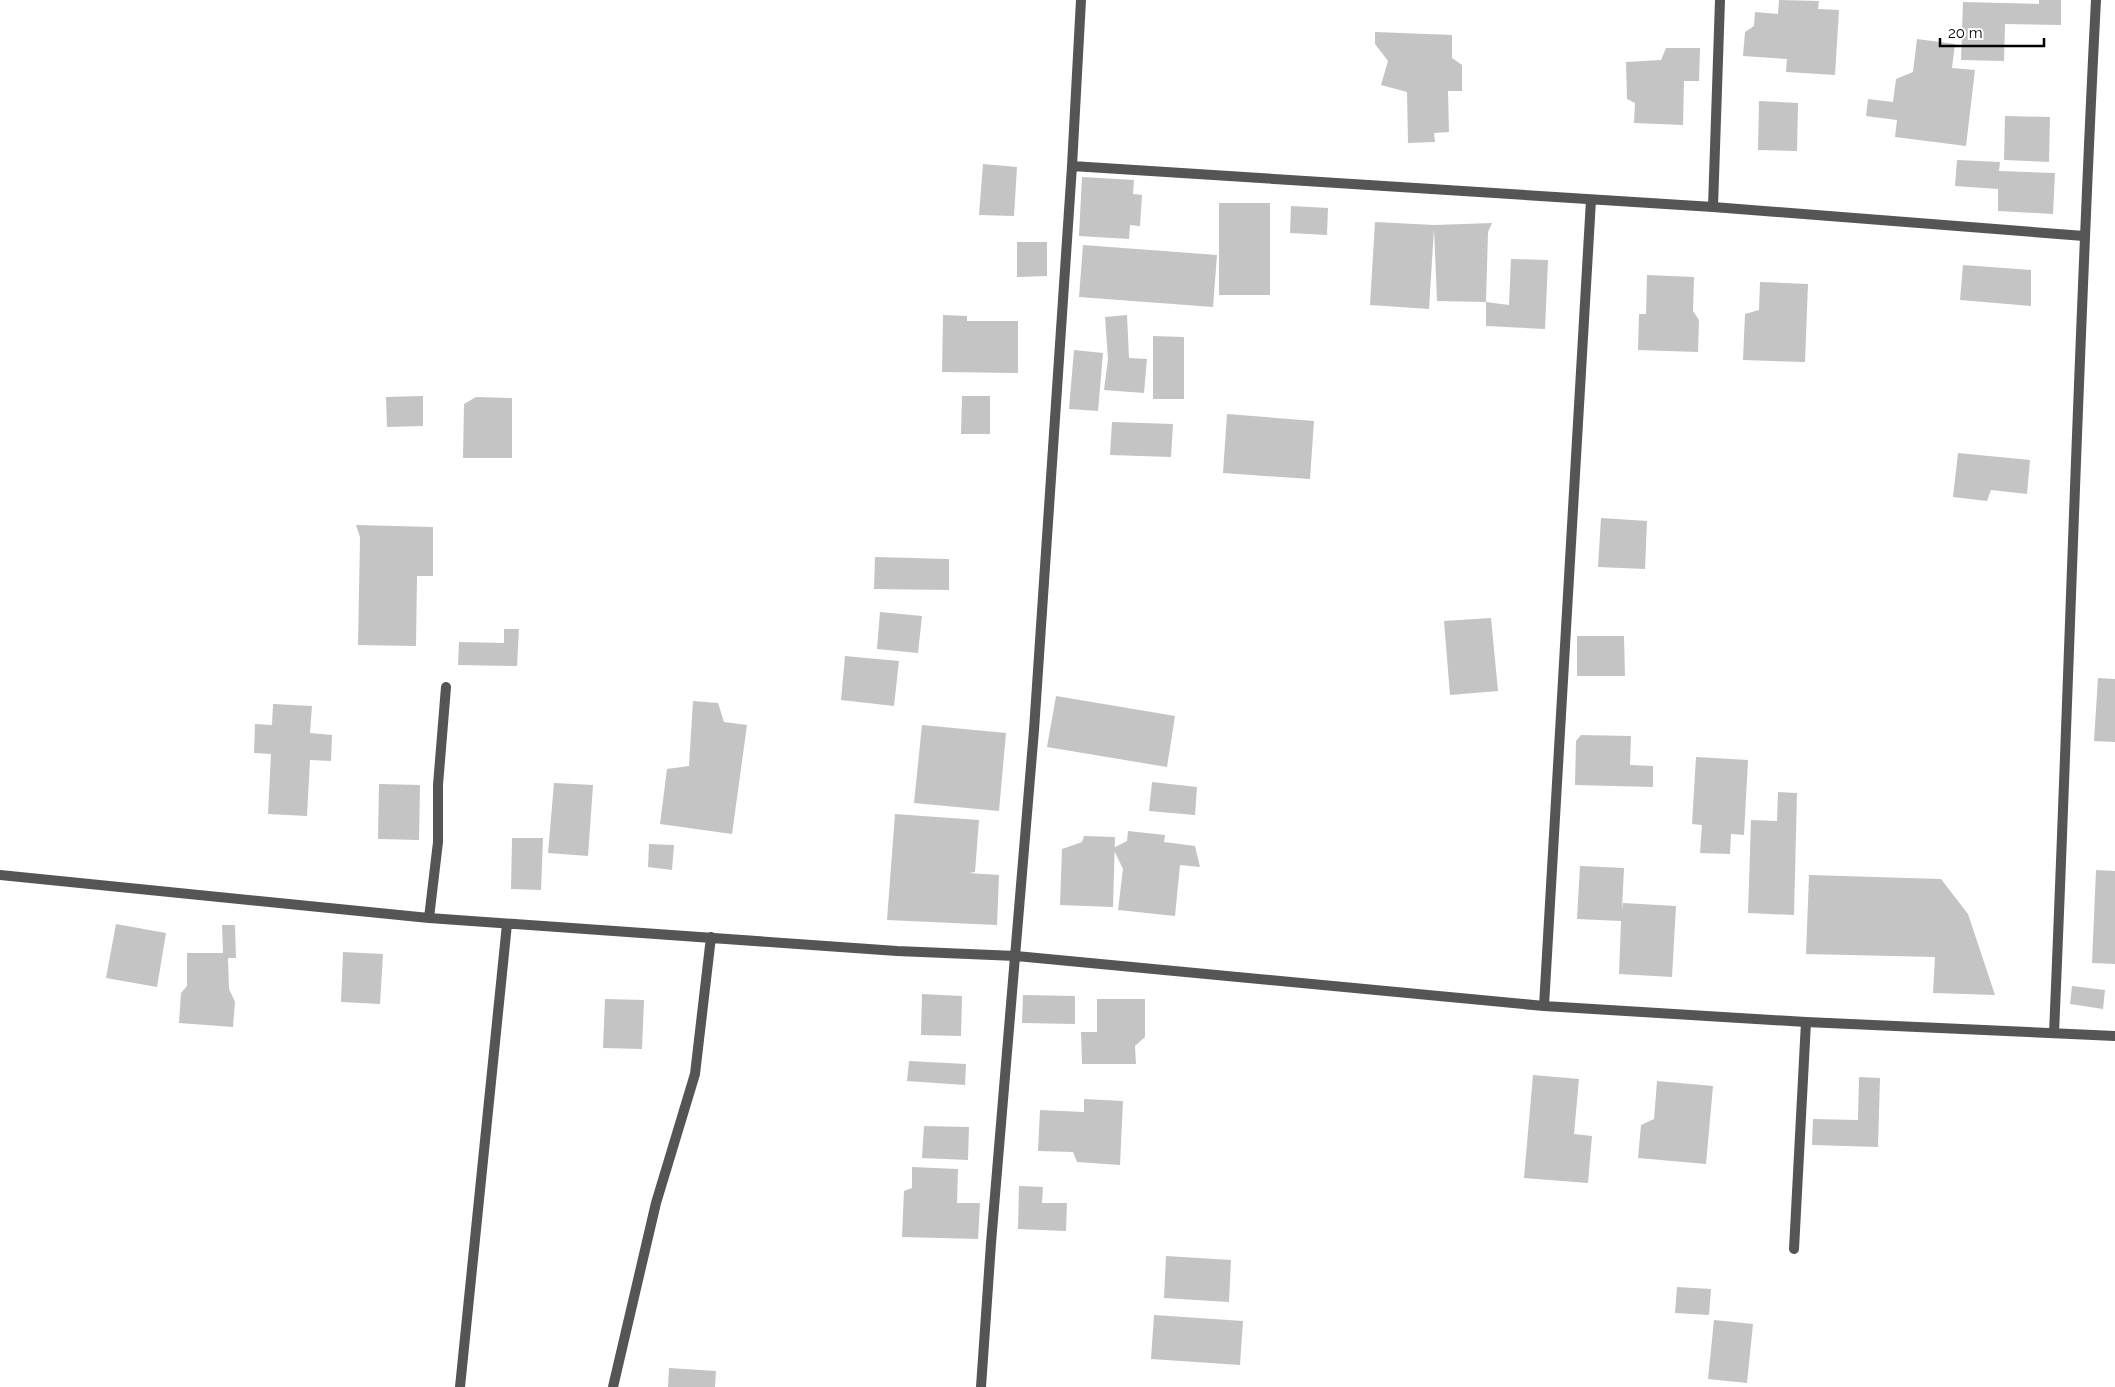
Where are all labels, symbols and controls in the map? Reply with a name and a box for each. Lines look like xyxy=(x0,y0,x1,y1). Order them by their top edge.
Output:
scale bar xyxy=(1940,15,2044,47)
text: 20 m xyxy=(1948,24,1983,42)

